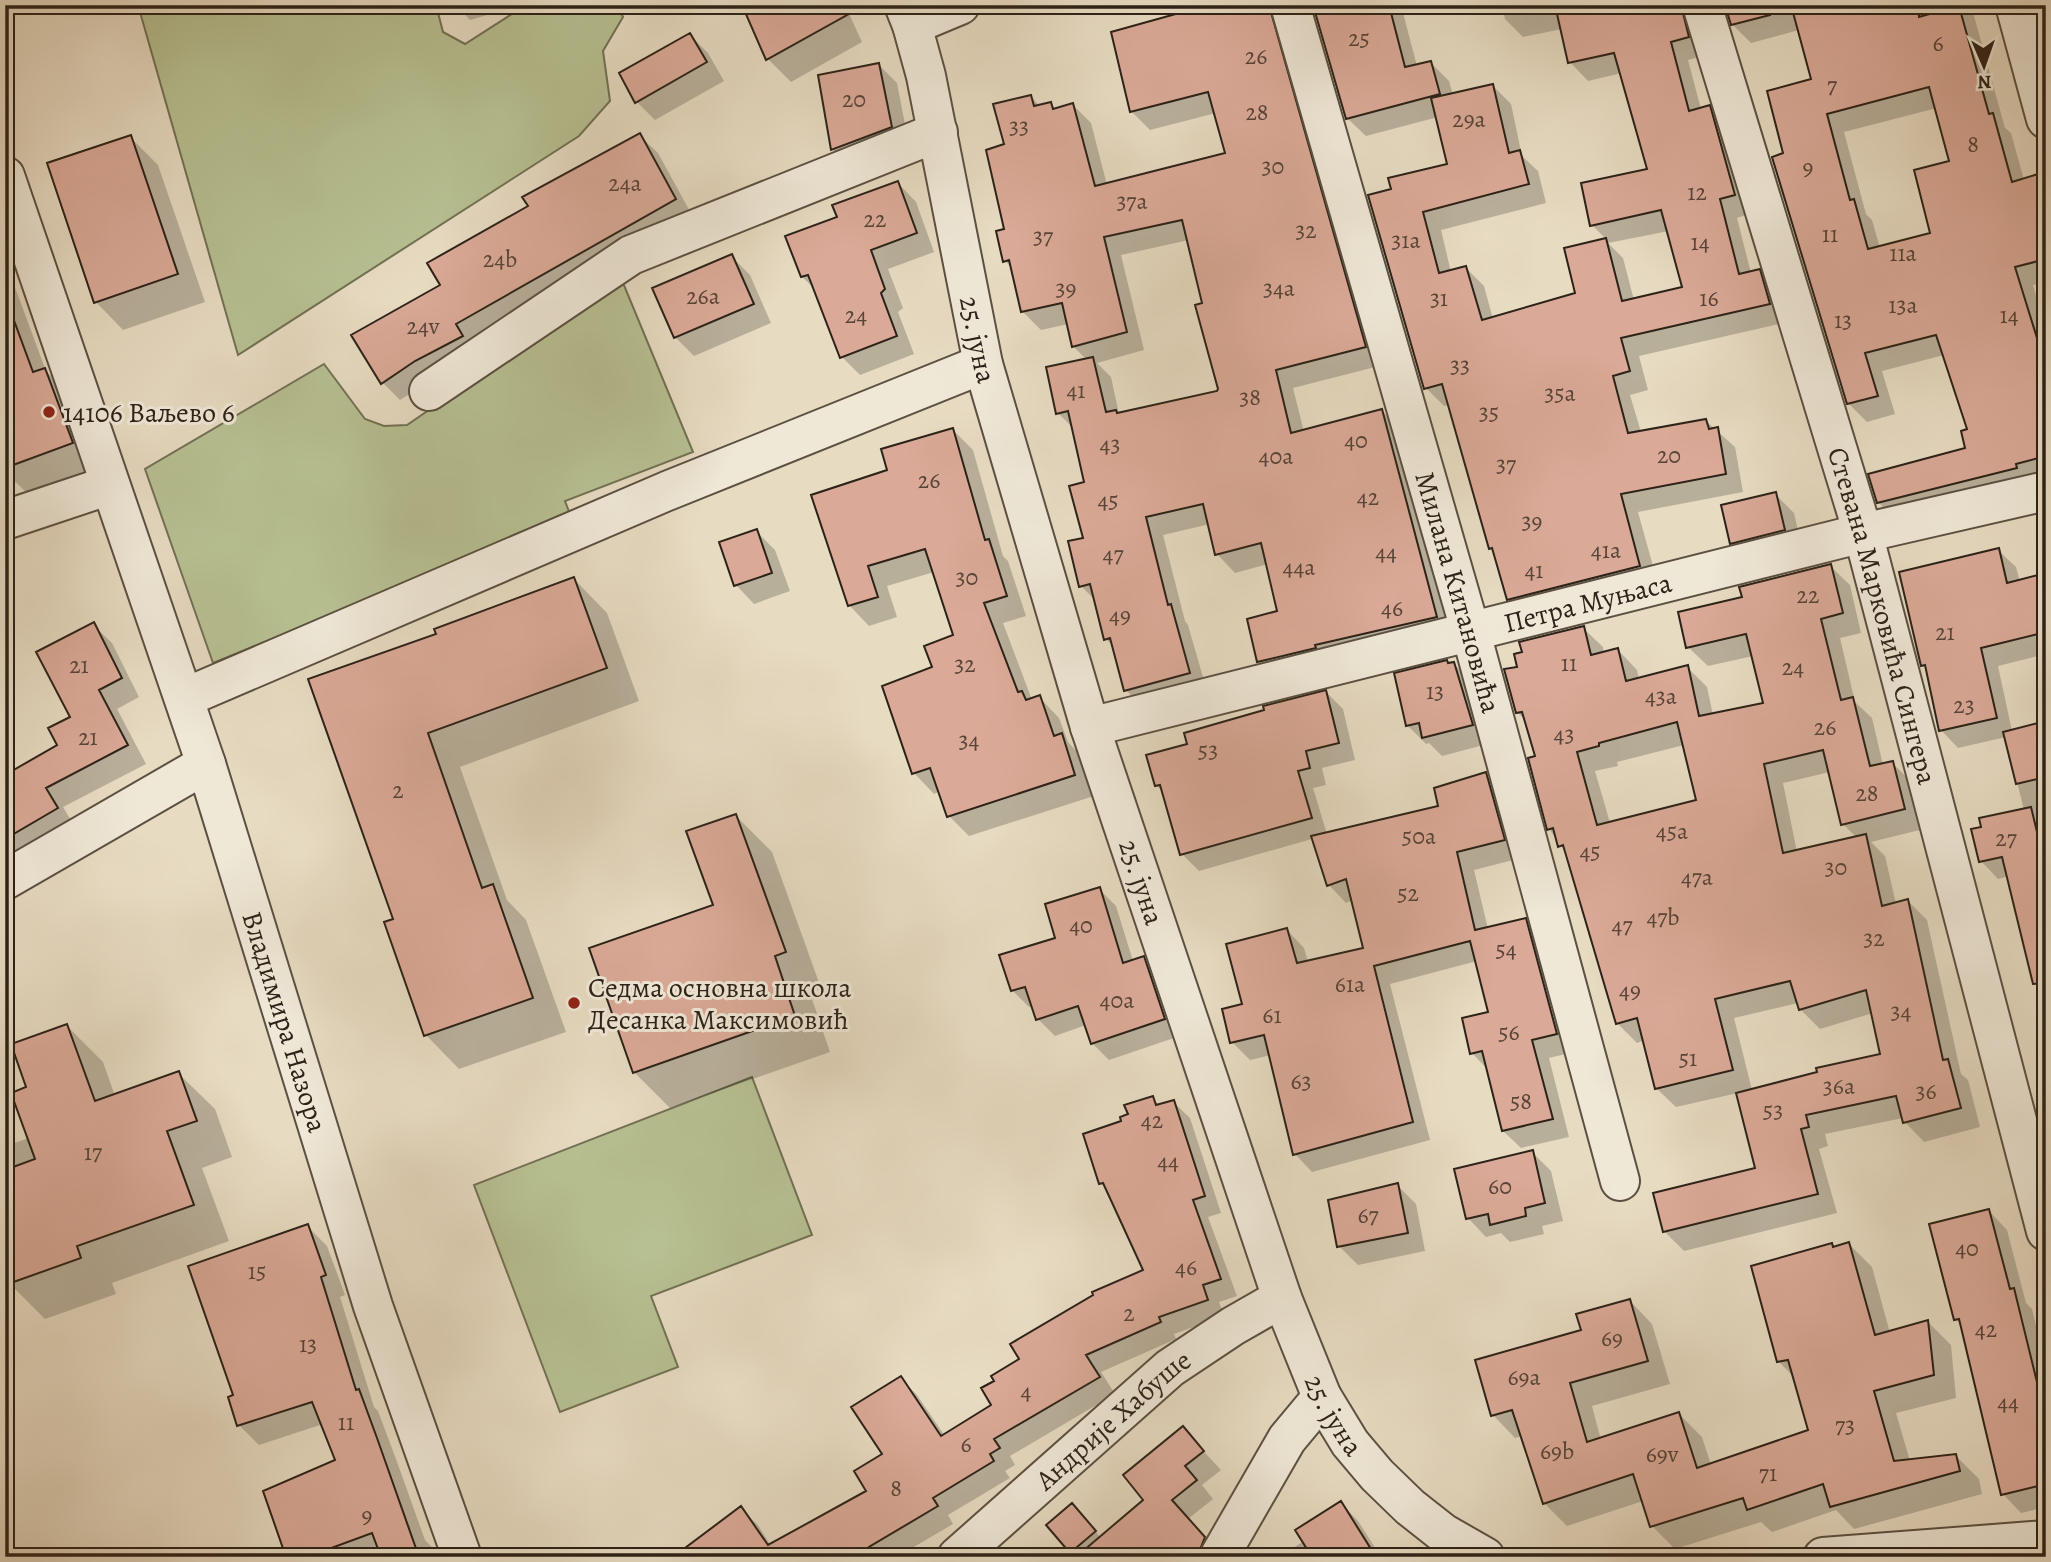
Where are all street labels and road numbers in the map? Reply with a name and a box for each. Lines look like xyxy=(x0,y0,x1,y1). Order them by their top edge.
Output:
street label: 25. јуна xyxy=(950,293,1006,388)
street label: Стевана Марковића Сингера xyxy=(1818,443,1946,789)
street label: Милана Китановића xyxy=(1405,467,1510,718)
street label: Петра Муњаса xyxy=(1500,564,1676,642)
street label: 25. јуна xyxy=(1109,835,1173,930)
street label: Владимира Назора xyxy=(232,907,336,1137)
street label: Андрије Хабуше xyxy=(1027,1341,1199,1500)
street label: 25. јуна xyxy=(1295,1369,1371,1465)

